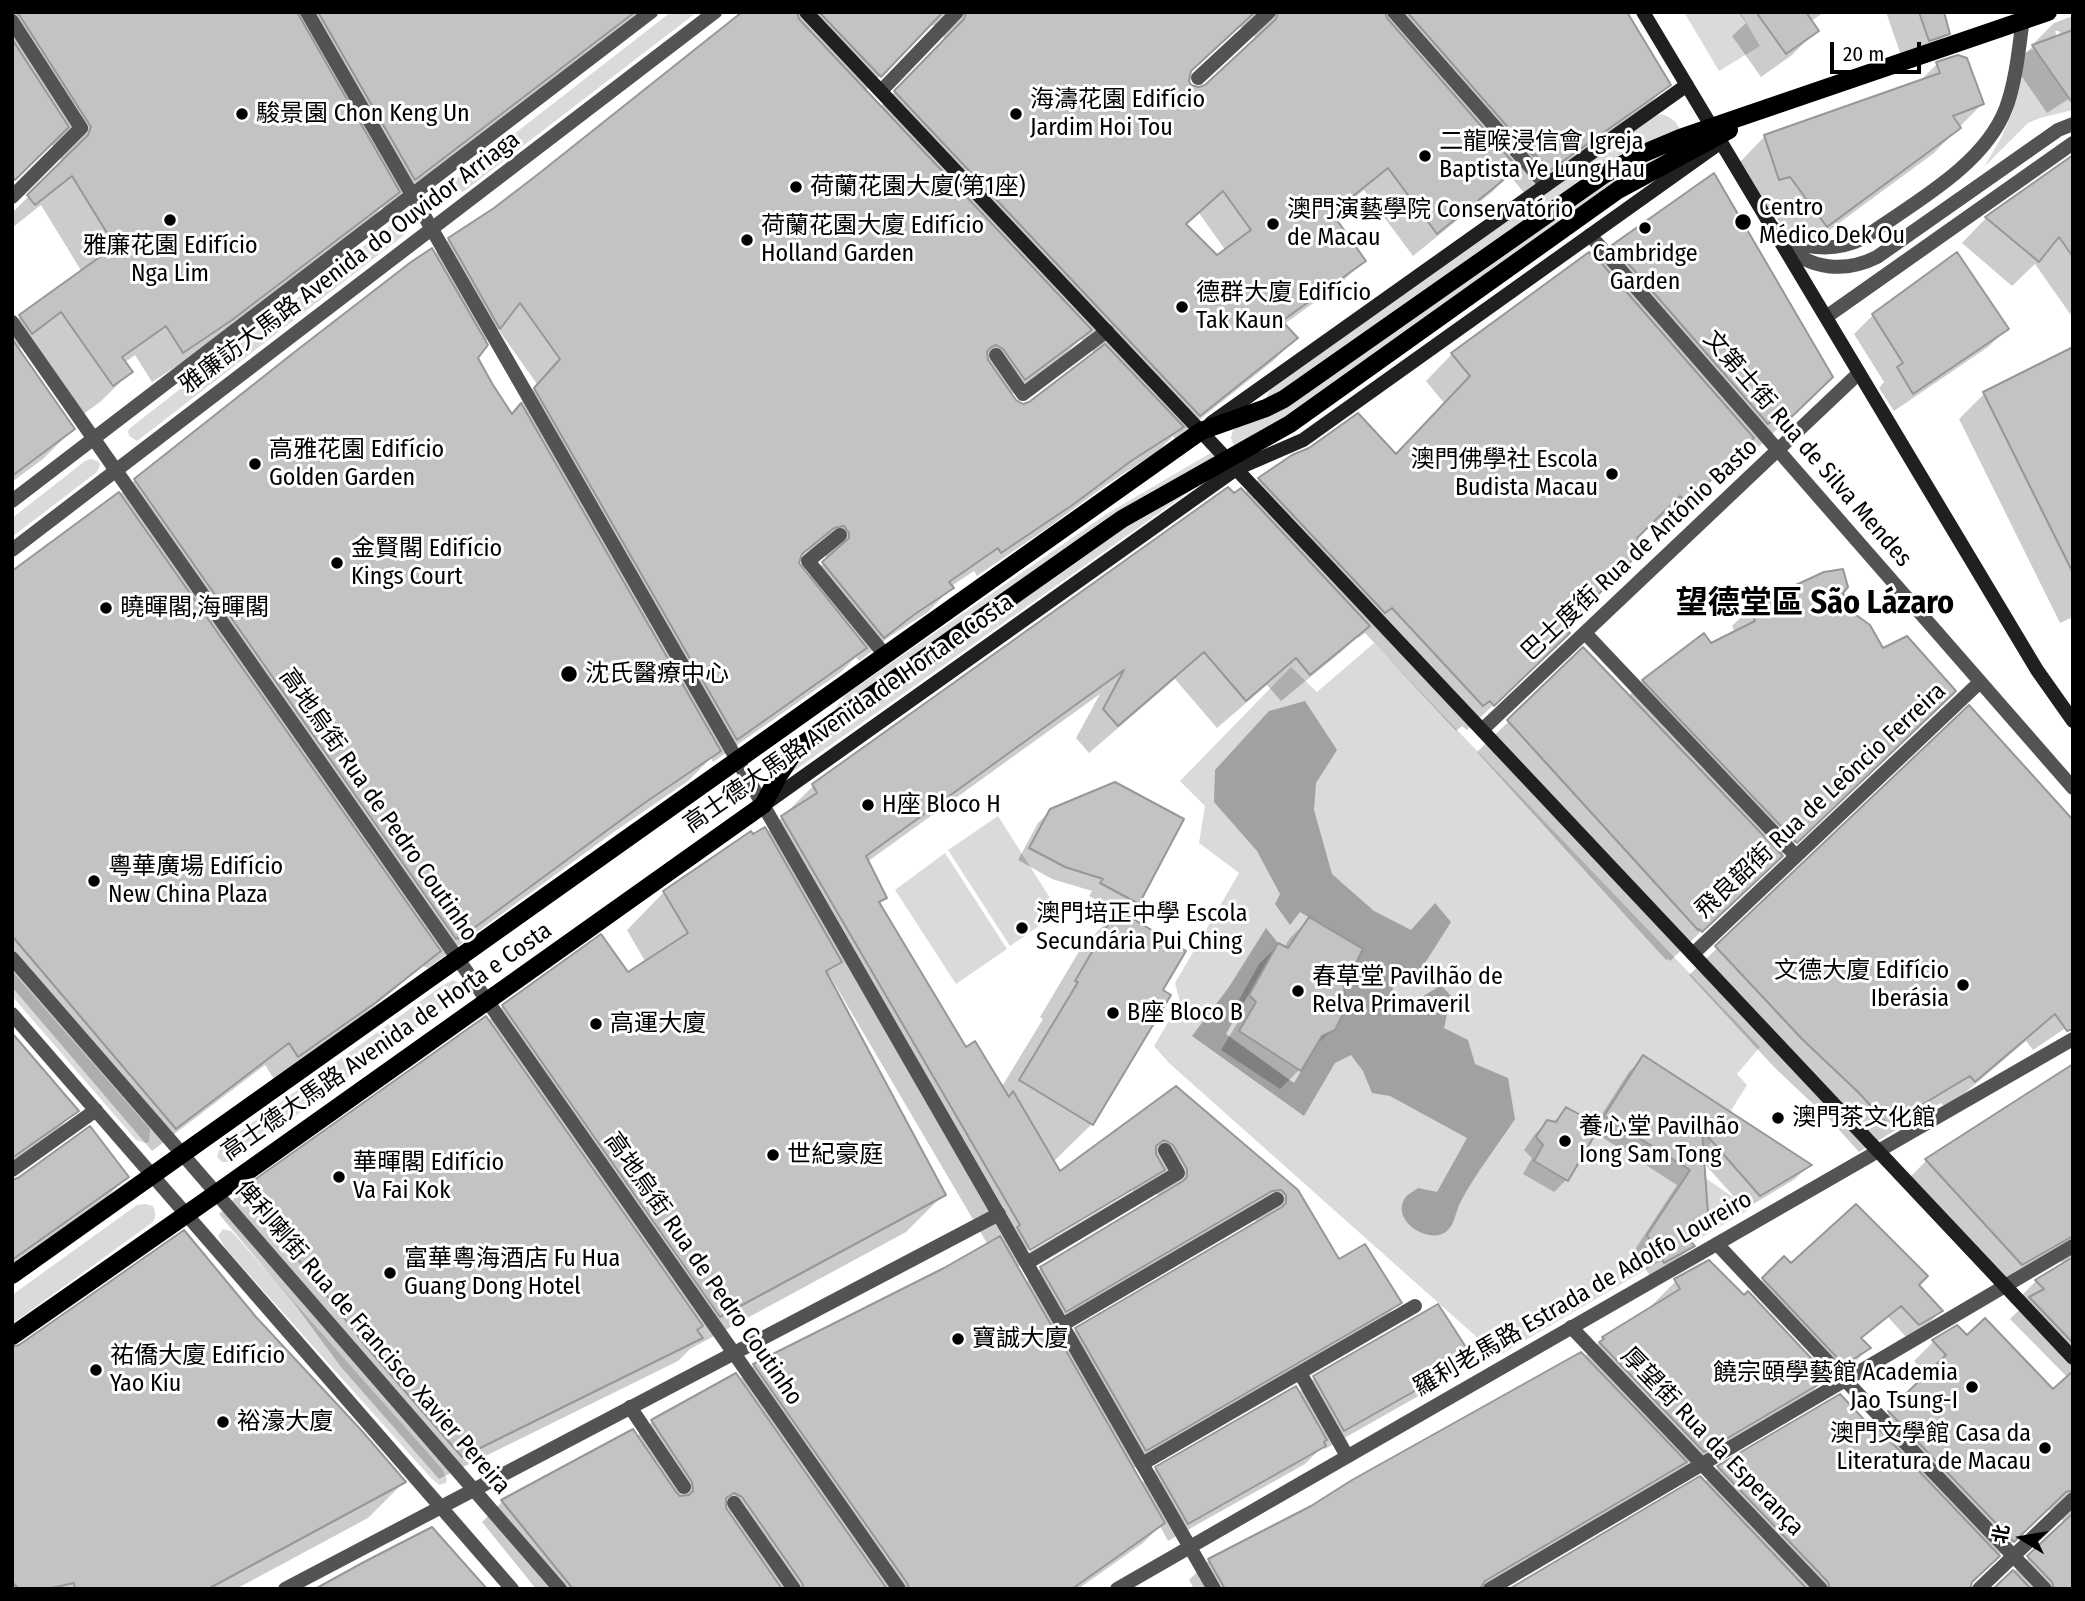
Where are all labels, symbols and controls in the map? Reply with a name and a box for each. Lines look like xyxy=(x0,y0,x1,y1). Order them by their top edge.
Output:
scale bar xyxy=(1833,28,1924,72)
text: 20 m xyxy=(1843,41,1884,67)
place label: 海濤花園 Edifício Jardim Hoi Tou xyxy=(1030,86,1205,142)
place label: 駿景園 Chon Keng Un xyxy=(256,100,470,128)
marker: 駿景園 Chon Keng Un xyxy=(234,106,250,122)
marker: 海濤花園 Edifício Jardim Hoi Tou xyxy=(1008,106,1024,122)
street label: 雅廉訪大馬路 Avenida do Ouvidor Arriaga xyxy=(174,126,526,400)
place label: 二龍喉浸信會 Igreja Baptista Ye Lung Hau xyxy=(1439,128,1645,184)
marker: 二龍喉浸信會 Igreja Baptista Ye Lung Hau xyxy=(1417,148,1433,164)
place label: 荷蘭花園大廈(第1座) xyxy=(810,173,1026,201)
marker: 荷蘭花園大廈(第1座) xyxy=(788,179,804,195)
place label: Centro Médico Dek Ou xyxy=(1759,194,1905,250)
place label: 澳門演藝學院 Conservatório de Macau xyxy=(1287,196,1573,252)
marker: 雅廉花園 Edifício Nga Lim xyxy=(162,212,178,228)
place label: 荷蘭花園大廈 Edifício Holland Garden xyxy=(761,212,984,268)
marker: Centro Médico Dek Ou xyxy=(1733,212,1753,232)
marker: 澳門演藝學院 Conservatório de Macau xyxy=(1265,216,1281,232)
marker: Cambridge Garden xyxy=(1637,220,1653,236)
place label: 雅廉花園 Edifício Nga Lim xyxy=(82,232,258,288)
marker: 荷蘭花園大廈 Edifício Holland Garden xyxy=(739,232,755,248)
place label: Cambridge Garden xyxy=(1593,240,1697,296)
place label: 德群大廈 Edifício Tak Kaun xyxy=(1196,279,1371,335)
marker: 德群大廈 Edifício Tak Kaun xyxy=(1174,299,1190,315)
street label: 文第士街 Rua de Silva Mendes xyxy=(1697,325,1917,573)
street label: 巴士度街 Rua de António Basto xyxy=(1516,433,1764,667)
place label: 高雅花園 Edifício Golden Garden xyxy=(269,436,444,492)
place label: 澳門佛學社 Escola Budista Macau xyxy=(1411,446,1598,502)
marker: 高雅花園 Edifício Golden Garden xyxy=(247,456,263,472)
marker: 澳門佛學社 Escola Budista Macau xyxy=(1604,466,1620,482)
place label: 金賢閣 Edifício Kings Court xyxy=(351,535,502,591)
marker: 金賢閣 Edifício Kings Court xyxy=(329,555,345,571)
district label: 望德堂區 São Lázaro xyxy=(1676,585,1954,623)
street label: 高士德大馬路 Avenida de Horta e Costa xyxy=(678,589,1020,839)
place label: 曉暉閣,海暉閣 xyxy=(120,594,269,622)
marker: 曉暉閣,海暉閣 xyxy=(98,600,114,616)
place label: 沈氏醫療中心 xyxy=(585,660,729,688)
street label: 高地烏街 Rua de Pedro Coutinho xyxy=(273,663,483,947)
marker: 沈氏醫療中心 xyxy=(559,664,579,684)
street label: 飛良韶街 Rua de Leôncio Ferreira xyxy=(1690,677,1952,925)
place label: H座 Bloco H xyxy=(882,791,1001,819)
marker: H座 Bloco H xyxy=(860,797,876,813)
place label: 粵華廣場 Edifício New China Plaza xyxy=(108,853,283,909)
marker: 粵華廣場 Edifício New China Plaza xyxy=(86,873,102,889)
place label: 澳門培正中學 Escola Secundária Pui Ching xyxy=(1036,900,1247,956)
street label: 高士德大馬路 Avenida de Horta e Costa xyxy=(216,917,558,1167)
marker: 澳門培正中學 Escola Secundária Pui Ching xyxy=(1014,920,1030,936)
place label: 文德大廈 Edifício Iberásia xyxy=(1774,957,1949,1013)
place label: 春草堂 Pavilhão de Relva Primaveril xyxy=(1312,963,1503,1019)
marker: 文德大廈 Edifício Iberásia xyxy=(1955,977,1971,993)
marker: 春草堂 Pavilhão de Relva Primaveril xyxy=(1290,983,1306,999)
place label: B座 Bloco B xyxy=(1127,999,1243,1027)
marker: B座 Bloco B xyxy=(1105,1005,1121,1021)
place label: 高運大廈 xyxy=(610,1010,706,1038)
marker: 高運大廈 xyxy=(588,1016,604,1032)
place label: 澳門茶文化館 xyxy=(1792,1104,1936,1132)
marker: 澳門茶文化館 xyxy=(1770,1110,1786,1126)
place label: 養心堂 Pavilhão Iong Sam Tong xyxy=(1579,1113,1739,1169)
street label: 高地烏街 Rua de Pedro Coutinho xyxy=(598,1127,808,1411)
marker: 養心堂 Pavilhão Iong Sam Tong xyxy=(1557,1133,1573,1149)
place label: 世紀豪庭 xyxy=(787,1141,883,1169)
marker: 世紀豪庭 xyxy=(765,1147,781,1163)
place label: 華暉閣 Edifício Va Fai Kok xyxy=(353,1149,504,1205)
marker: 華暉閣 Edifício Va Fai Kok xyxy=(331,1169,347,1185)
street label: 俾利喇街 Rua de Francisco Xavier Pereira xyxy=(228,1175,516,1501)
street label: 羅利老馬路 Estrada de Adolfo Loureiro xyxy=(1409,1185,1757,1403)
place label: 富華粵海酒店 Fu Hua Guang Dong Hotel xyxy=(404,1245,620,1301)
marker: 富華粵海酒店 Fu Hua Guang Dong Hotel xyxy=(382,1265,398,1281)
place label: 寶誠大廈 xyxy=(972,1325,1068,1353)
marker: 寶誠大廈 xyxy=(950,1331,966,1347)
place label: 祐僑大廈 Edifício Yao Kiu xyxy=(110,1342,285,1398)
street label: 厚望街 Rua da Esperança xyxy=(1615,1342,1809,1542)
place label: 饒宗頤學藝館 Academia Jao Tsung-I xyxy=(1713,1359,1958,1415)
marker: 祐僑大廈 Edifício Yao Kiu xyxy=(88,1362,104,1378)
marker: 饒宗頤學藝館 Academia Jao Tsung-I xyxy=(1964,1379,1980,1395)
place label: 裕濠大廈 xyxy=(237,1408,333,1436)
marker: 裕濠大廈 xyxy=(215,1414,231,1430)
place label: 澳門文學館 Casa da Literatura de Macau xyxy=(1830,1420,2031,1476)
marker: 澳門文學館 Casa da Literatura de Macau xyxy=(2037,1440,2053,1456)
north arrow xyxy=(1987,1503,2057,1573)
text: 北 xyxy=(1988,1522,2014,1545)

